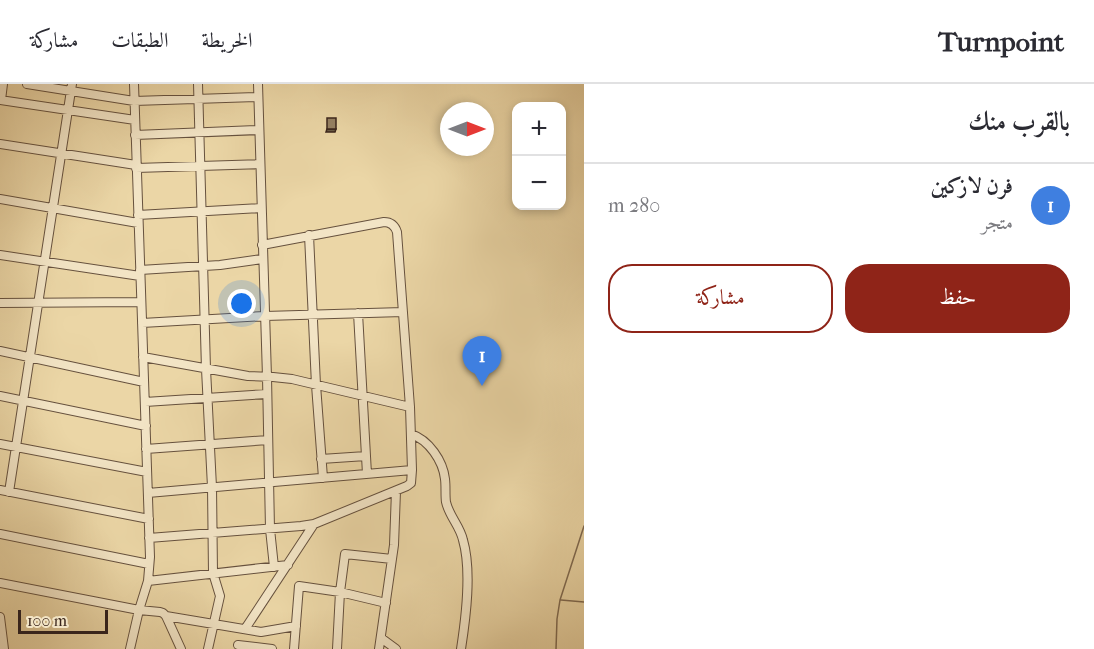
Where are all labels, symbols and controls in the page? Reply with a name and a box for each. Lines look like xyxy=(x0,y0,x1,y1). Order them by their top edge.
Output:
text: Turnpoint xyxy=(938,25,1064,58)
text: مشاركة xyxy=(30,28,78,52)
text: الطبقات xyxy=(111,28,168,52)
text: الخريطة xyxy=(201,28,253,52)
north arrow xyxy=(440,102,494,156)
map controls xyxy=(512,102,566,210)
button: + xyxy=(512,102,566,156)
text: بالقرب منك xyxy=(968,106,1070,137)
button: − xyxy=(512,156,566,210)
text: فرن لازكين xyxy=(931,173,1013,199)
text: 280 m xyxy=(608,194,660,217)
text: 1 xyxy=(1047,194,1054,217)
text: متجر xyxy=(981,211,1013,234)
button: مشاركة xyxy=(608,264,833,333)
button: حفظ xyxy=(845,264,1070,333)
your location xyxy=(227,289,256,318)
pin: 1 xyxy=(462,336,502,386)
scale bar xyxy=(18,607,108,634)
text: 100 m xyxy=(27,611,67,630)

